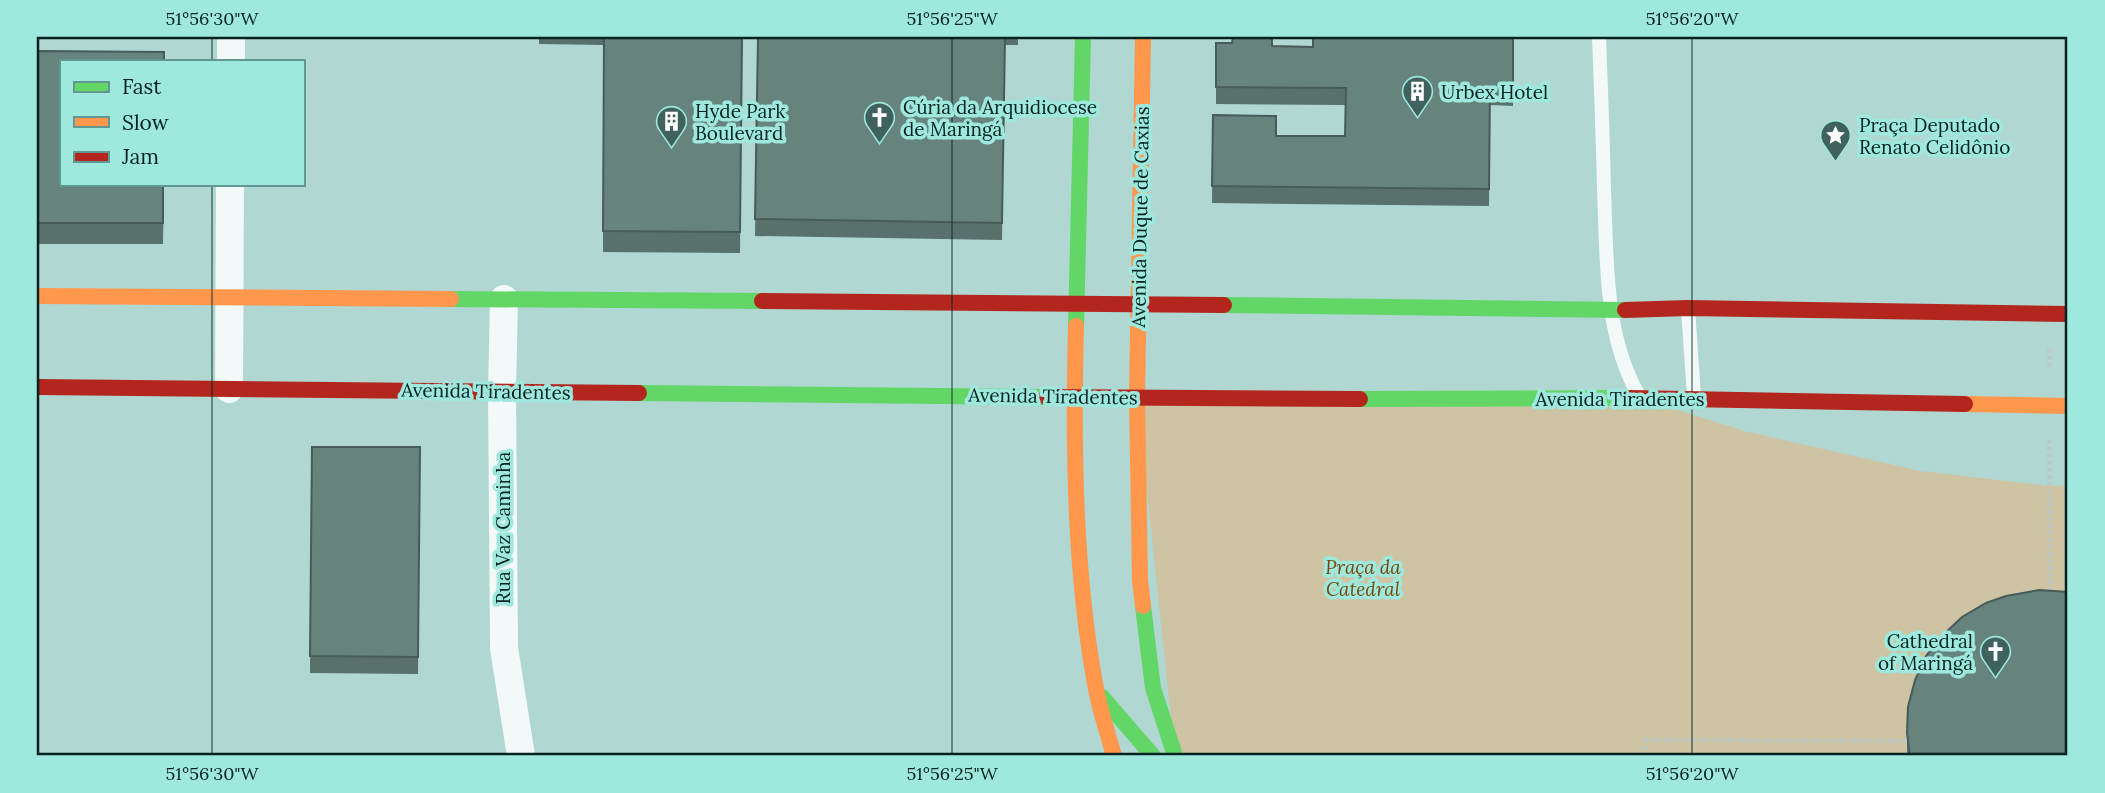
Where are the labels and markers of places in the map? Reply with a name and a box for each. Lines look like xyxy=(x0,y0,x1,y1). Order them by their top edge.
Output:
building icon: Urbex Hotel xyxy=(1401,75,1435,119)
place label: Urbex Hotel xyxy=(1441,80,1548,104)
place label: Cúria da Arquidiocese de Maringá xyxy=(903,95,1097,141)
place label: Hyde Park Boulevard xyxy=(695,99,786,145)
church icon: Cúria da Arquidiocese de Maringá xyxy=(863,101,897,145)
building icon: Hyde Park Boulevard xyxy=(655,105,689,149)
place label: Praça Deputado Renato Celidônio xyxy=(1859,113,2010,159)
place icon: Praça Deputado Renato Celidônio xyxy=(1819,119,1853,163)
place label: Cathedral of Maringá xyxy=(1878,629,1973,675)
church icon: Cathedral of Maringá xyxy=(1979,635,2013,679)

